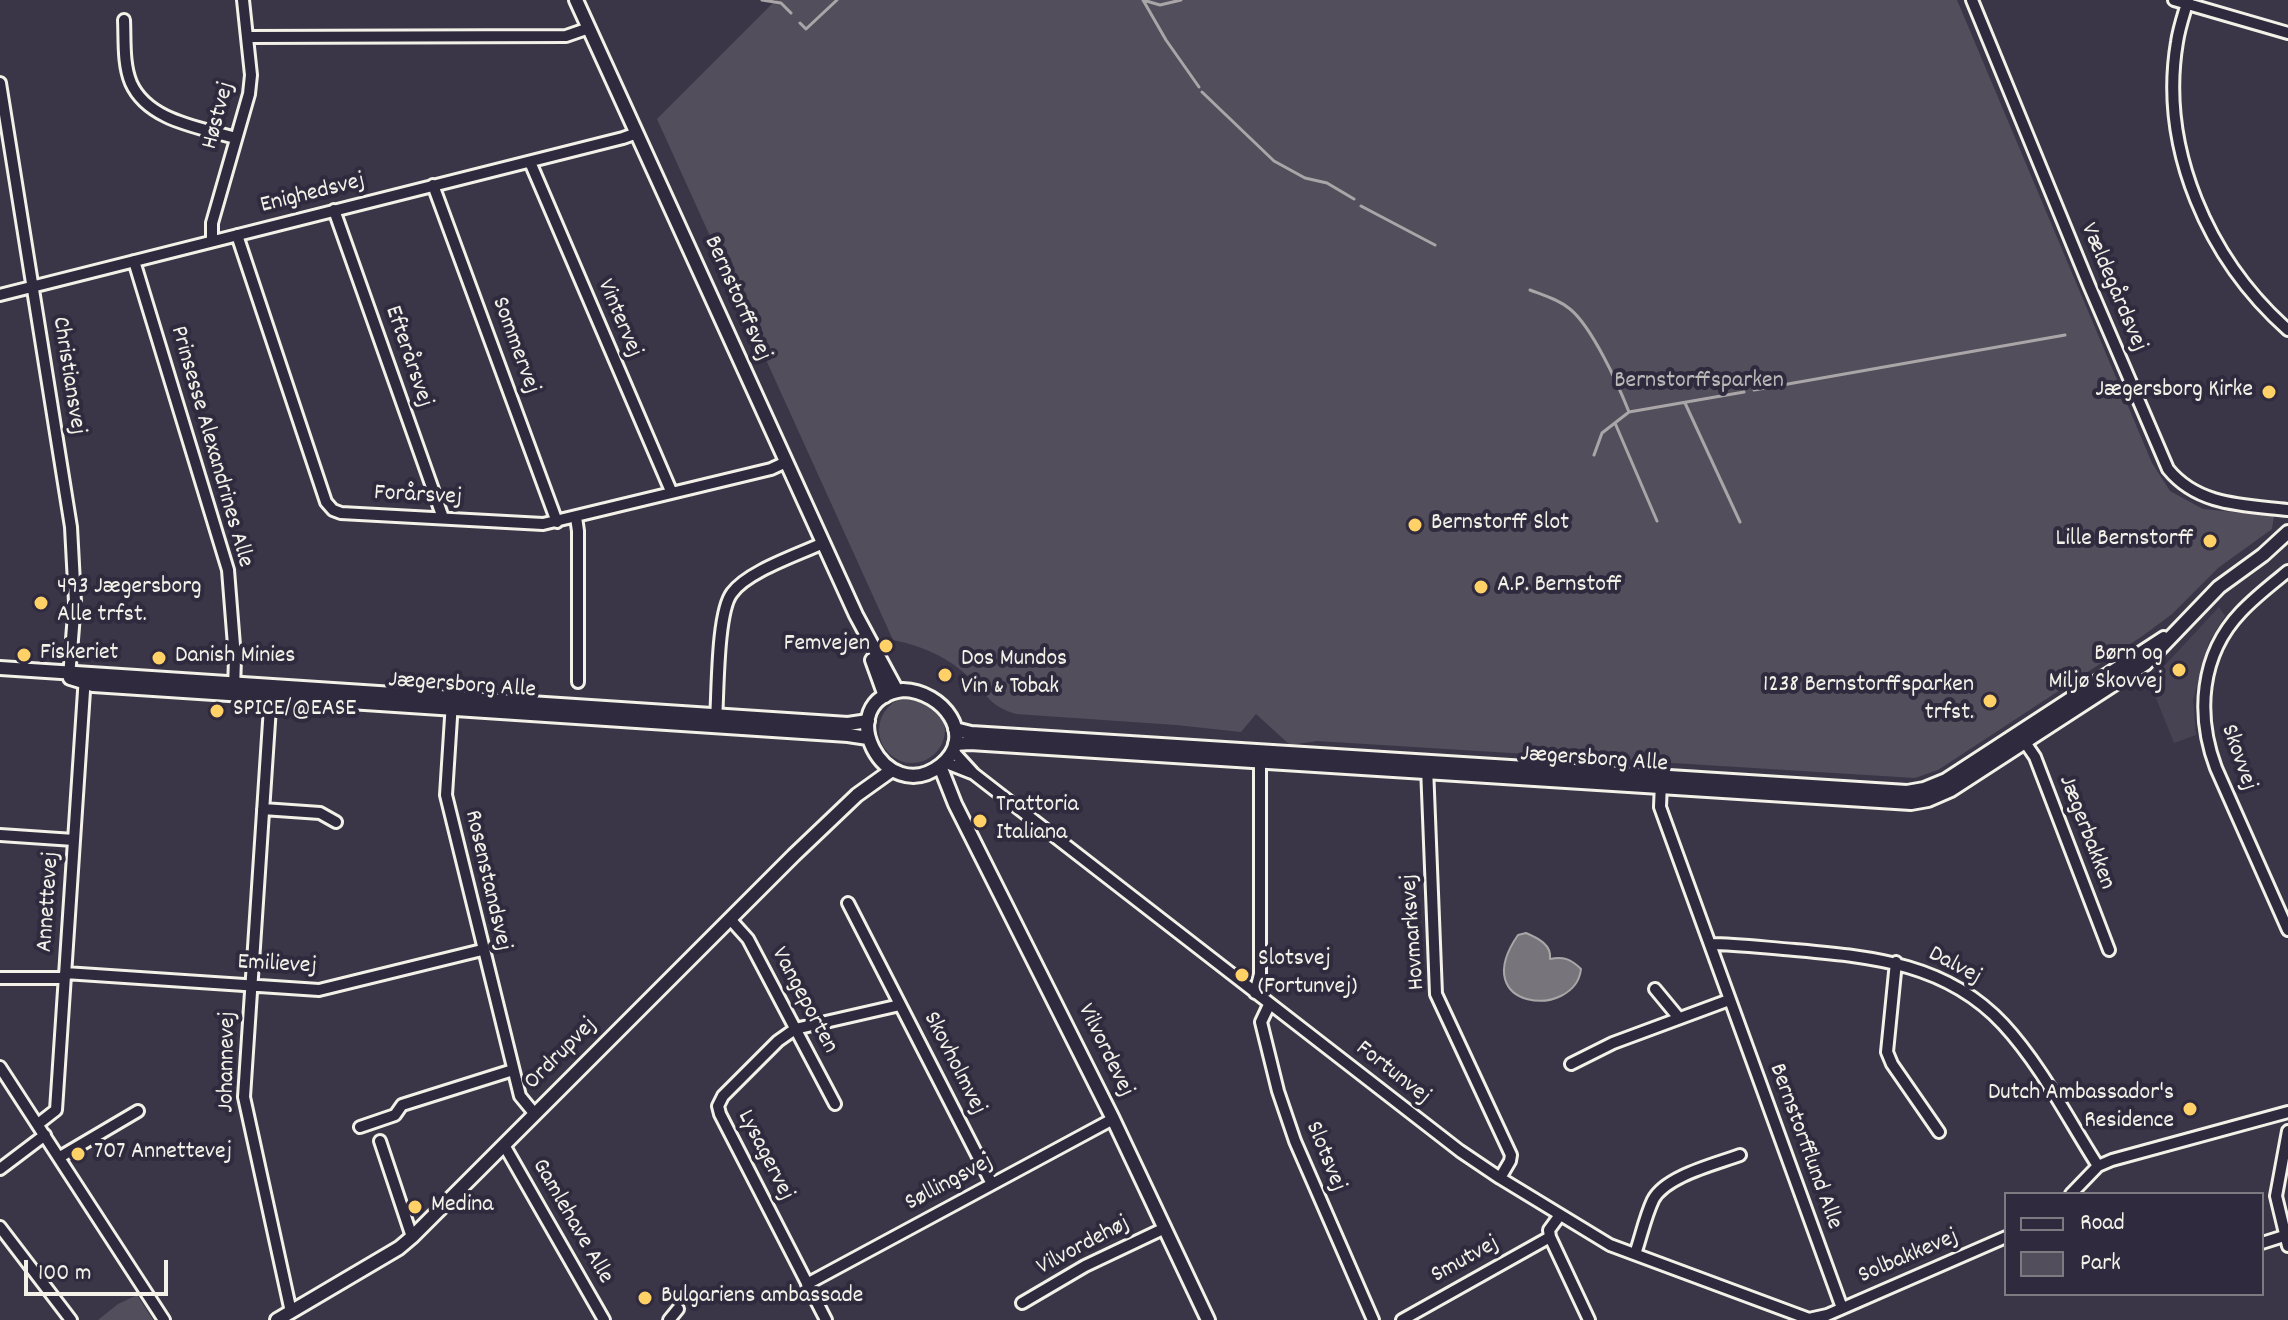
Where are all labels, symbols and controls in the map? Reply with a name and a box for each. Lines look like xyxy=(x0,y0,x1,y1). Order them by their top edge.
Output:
street label: Høstvej xyxy=(197,79,243,153)
street label: Enighedsvej xyxy=(258,168,368,222)
street label: Vældegårdsvej xyxy=(2072,219,2152,357)
street label: Bernstorffsvej xyxy=(696,232,776,366)
street label: Vintervej xyxy=(589,276,647,362)
street label: Sommervej xyxy=(483,294,545,398)
street label: Efterårsvej xyxy=(376,302,438,412)
street label: Christiansvej xyxy=(43,315,91,437)
street label: Prinsesse Alexandrines Alle xyxy=(162,323,258,571)
park label: Bernstorffsparken xyxy=(1614,369,1784,397)
place label: Jægersborg Kirke xyxy=(2095,378,2253,406)
marker: Jægersborg Kirke xyxy=(2260,383,2278,401)
street label: Forårsvej xyxy=(373,480,463,514)
place label: Bernstorff Slot xyxy=(1431,511,1569,539)
marker: Bernstorff Slot xyxy=(1406,516,1424,534)
place label: Lille Bernstorff xyxy=(2056,527,2194,555)
marker: Lille Bernstorff xyxy=(2201,532,2219,550)
place label: A.P. Bernstoff xyxy=(1497,573,1622,601)
place label: 493 Jægersborg Alle trfst. xyxy=(57,575,202,631)
marker: A.P. Bernstoff xyxy=(1472,578,1490,596)
marker: 493 Jægersborg Alle trfst. xyxy=(32,594,50,612)
place label: Femvejen xyxy=(784,632,870,660)
marker: Femvejen xyxy=(877,637,895,655)
place label: Fiskeriet xyxy=(40,641,118,669)
place label: Børn og Miljø Skovvej xyxy=(2048,642,2163,698)
place label: Danish Minies xyxy=(175,644,295,672)
marker: Fiskeriet xyxy=(15,646,33,664)
place label: Dos Mundos Vin & Tobak xyxy=(961,647,1067,703)
marker: Danish Minies xyxy=(150,649,168,667)
marker: Børn og Miljø Skovvej xyxy=(2170,661,2188,679)
marker: Dos Mundos Vin & Tobak xyxy=(936,666,954,684)
street label: Jægersborg Alle xyxy=(387,667,537,707)
place label: 1238 Bernstorffsparken trfst. xyxy=(1763,673,1974,729)
marker: 1238 Bernstorffsparken trfst. xyxy=(1981,692,1999,710)
place label: SPICE/@EASE xyxy=(233,697,356,725)
marker: SPICE/@EASE xyxy=(208,702,226,720)
street label: Skovvej xyxy=(2212,721,2262,795)
street label: Jægersborg Alle xyxy=(1519,741,1669,781)
street label: Jægerbakken xyxy=(2050,772,2120,894)
place label: Trattoria Italiana xyxy=(996,793,1079,849)
street label: Rosenstandsvej xyxy=(456,808,516,954)
marker: Trattoria Italiana xyxy=(971,812,989,830)
street label: Annettevej xyxy=(32,851,68,953)
street label: Hovmarksvej xyxy=(1397,873,1433,991)
street label: Dalvej xyxy=(1922,941,1986,993)
street label: Vangeporten xyxy=(763,943,843,1059)
place label: Slotsvej (Fortunvej) xyxy=(1258,947,1357,1003)
street label: Emilievej xyxy=(237,950,317,982)
marker: Slotsvej (Fortunvej) xyxy=(1233,966,1251,984)
street label: Vilvordevej xyxy=(1069,1000,1139,1102)
street label: Skovholmvej xyxy=(915,1008,991,1120)
street label: Johannevej xyxy=(214,1011,244,1113)
street label: Ordrupvej xyxy=(520,1013,604,1097)
street label: Fortunvej xyxy=(1349,1036,1435,1112)
street label: Bernstorfflund Alle xyxy=(1761,1060,1847,1234)
place label: Dutch Ambassador's Residence xyxy=(1988,1081,2174,1137)
marker: Dutch Ambassador's Residence xyxy=(2181,1100,2199,1118)
street label: Lysagervej xyxy=(729,1106,799,1206)
street label: Slotsvej xyxy=(1297,1118,1351,1196)
place label: 707 Annettevej xyxy=(94,1140,232,1168)
marker: 707 Annettevej xyxy=(69,1145,87,1163)
street label: Søllingsvej xyxy=(901,1149,999,1219)
street label: Gamlehave Alle xyxy=(524,1154,618,1290)
legend xyxy=(2004,1192,2264,1296)
place label: Medina xyxy=(431,1193,494,1221)
marker: Medina xyxy=(406,1198,424,1216)
text: Road xyxy=(2080,1207,2125,1241)
street label: Vilvordehøj xyxy=(1033,1211,1135,1283)
street label: Solbakkevej xyxy=(1855,1224,1963,1292)
street label: Smutvej xyxy=(1427,1231,1505,1291)
scale bar xyxy=(28,1244,172,1294)
text: Park xyxy=(2080,1247,2121,1281)
text: 100 m xyxy=(38,1257,91,1291)
place label: Bulgariens ambassade xyxy=(661,1284,863,1312)
marker: Bulgariens ambassade xyxy=(636,1289,654,1307)

